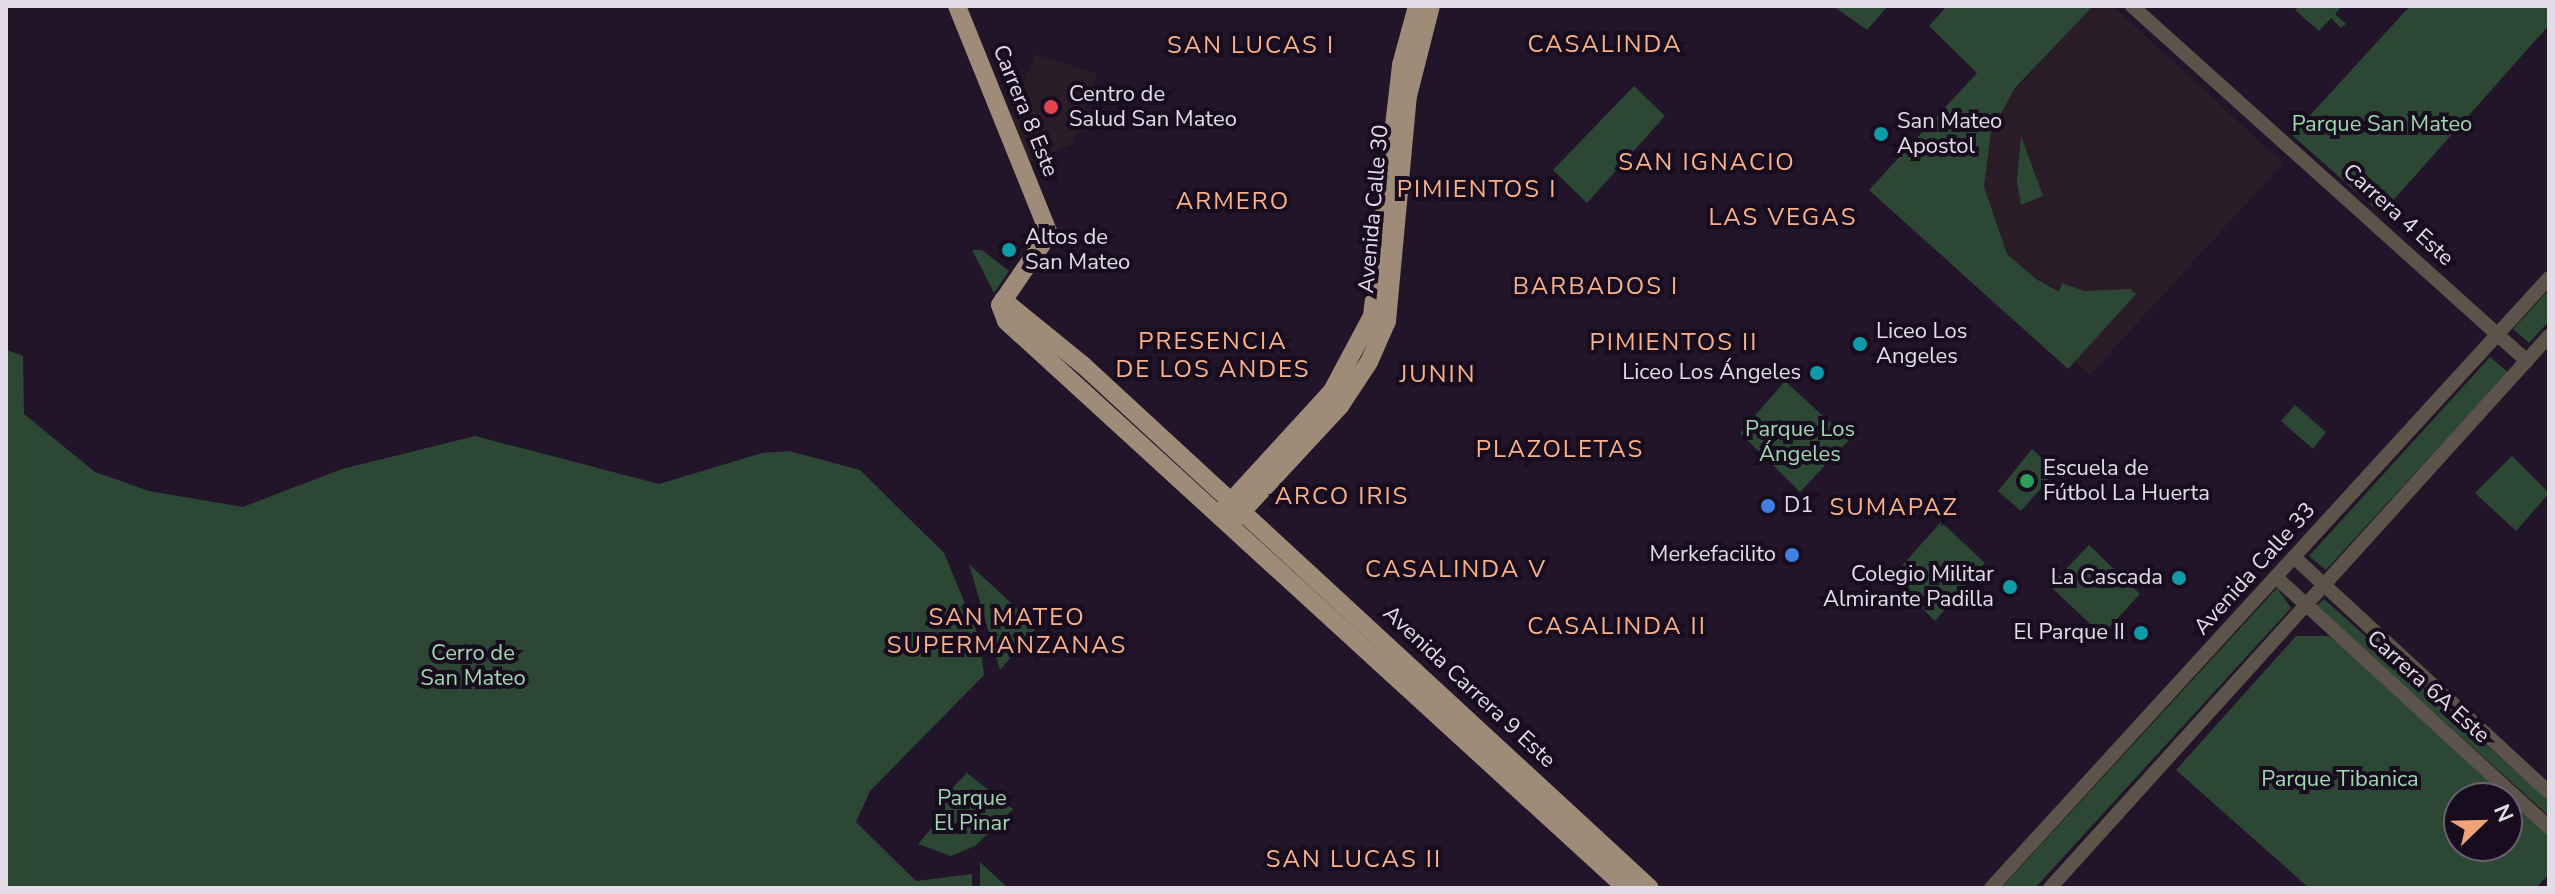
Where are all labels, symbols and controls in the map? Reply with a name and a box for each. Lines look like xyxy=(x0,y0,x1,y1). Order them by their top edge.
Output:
district label: CASALINDA xyxy=(1527,31,1683,59)
district label: SAN LUCAS I xyxy=(1167,32,1335,60)
street label: Carrera 8 Este xyxy=(987,41,1063,181)
place label: Centro de Salud San Mateo xyxy=(1069,81,1237,132)
marker: Centro de Salud San Mateo xyxy=(1040,96,1062,118)
place label: San Mateo Apostol xyxy=(1897,108,2002,160)
park label: Parque San Mateo xyxy=(2292,112,2472,138)
street label: Avenida Calle 30 xyxy=(1353,124,1395,294)
marker: San Mateo Apostol xyxy=(1872,125,1890,143)
district label: SAN IGNACIO xyxy=(1618,149,1796,177)
street label: Carrera 4 Este xyxy=(2337,158,2459,272)
district label: PIMIENTOS I xyxy=(1397,176,1557,204)
district label: ARMERO xyxy=(1176,188,1290,216)
district label: LAS VEGAS xyxy=(1709,204,1857,232)
place label: Altos de San Mateo xyxy=(1025,224,1130,276)
marker: Altos de San Mateo xyxy=(1000,241,1018,259)
district label: BARBADOS I xyxy=(1513,273,1679,301)
place label: Liceo Los Angeles xyxy=(1876,318,1967,370)
district label: PRESENCIA DE LOS ANDES xyxy=(1115,328,1311,384)
district label: PIMIENTOS II xyxy=(1590,329,1758,357)
marker: Liceo Los Angeles xyxy=(1851,335,1869,353)
place label: Liceo Los Ángeles xyxy=(1622,360,1801,386)
district label: JUNIN xyxy=(1400,361,1476,389)
marker: Liceo Los Ángeles xyxy=(1808,364,1826,382)
park label: Parque Los Ángeles xyxy=(1745,416,1855,468)
district label: PLAZOLETAS xyxy=(1476,436,1644,464)
place label: Escuela de Fútbol La Huerta xyxy=(2043,455,2210,506)
marker: Escuela de Fútbol La Huerta xyxy=(2018,472,2036,490)
district label: ARCO IRIS xyxy=(1275,483,1409,511)
place label: D1 xyxy=(1784,493,1814,519)
district label: SUMAPAZ xyxy=(1829,494,1959,522)
marker: D1 xyxy=(1759,497,1777,515)
street label: Avenida Calle 33 xyxy=(2189,497,2321,641)
place label: Merkefacilito xyxy=(1650,542,1776,568)
marker: Merkefacilito xyxy=(1783,546,1801,564)
district label: CASALINDA V xyxy=(1365,556,1547,584)
place label: Colegio Militar Almirante Padilla xyxy=(1823,561,1994,612)
place label: La Cascada xyxy=(2051,565,2163,591)
marker: La Cascada xyxy=(2170,569,2188,587)
marker: Colegio Militar Almirante Padilla xyxy=(2001,578,2019,596)
street label: Avenida Carrera 9 Este xyxy=(1377,600,1561,774)
district label: SAN MATEO SUPERMANZANAS xyxy=(887,604,1127,660)
district label: CASALINDA II xyxy=(1527,613,1707,641)
place label: El Parque II xyxy=(2013,620,2125,646)
marker: El Parque II xyxy=(2132,624,2150,642)
street label: Carrera 6A Este xyxy=(2361,625,2495,749)
park label: Cerro de San Mateo xyxy=(420,640,526,692)
park label: Parque Tibanica xyxy=(2261,767,2419,793)
north arrow xyxy=(2443,782,2523,862)
park label: Parque El Pinar xyxy=(934,785,1010,836)
text: N xyxy=(2486,800,2520,827)
district label: SAN LUCAS II xyxy=(1266,846,1442,874)

